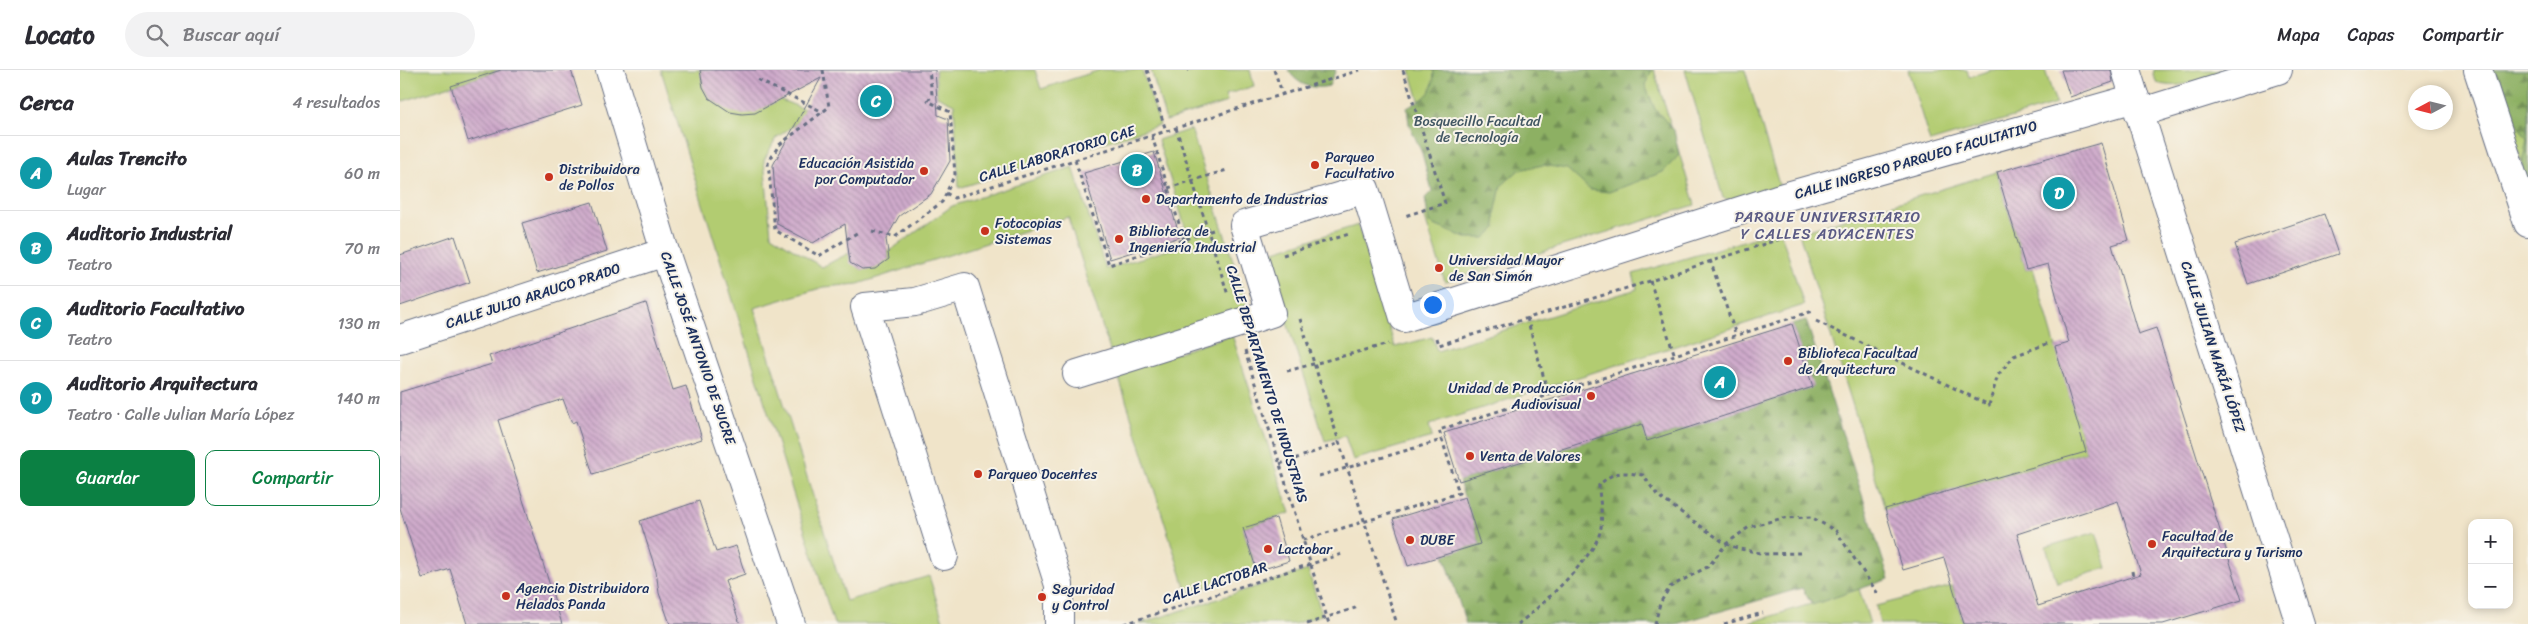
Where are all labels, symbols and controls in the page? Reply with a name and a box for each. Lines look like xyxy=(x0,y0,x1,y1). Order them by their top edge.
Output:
search box xyxy=(125,12,475,57)
text: Locato xyxy=(25,14,95,56)
text: Buscar aquí xyxy=(183,18,280,51)
text: Mapa xyxy=(2277,19,2320,51)
text: Capas xyxy=(2348,19,2395,51)
text: Compartir xyxy=(2423,19,2503,51)
icon: search xyxy=(143,21,171,49)
pin: C xyxy=(860,82,892,120)
text: Cerca xyxy=(20,84,74,122)
north arrow xyxy=(2408,85,2453,130)
text: 4 resultados xyxy=(292,88,380,117)
park label: Bosquecillo Facultad de Tecnología xyxy=(1414,109,1542,150)
street label: CALLE INGRESO PARQUEO FACULTATIVO xyxy=(1792,113,2040,207)
street label: CALLE LABORATORIO CAE xyxy=(977,122,1137,186)
text: Aulas Trencito xyxy=(67,142,187,175)
place label: Parqueo Facultativo xyxy=(1325,145,1394,186)
place label: Educación Asistida por Computador xyxy=(799,151,915,192)
pin: B xyxy=(1121,151,1153,189)
place label: Distribuidora de Pollos xyxy=(559,157,640,198)
text: A xyxy=(31,159,41,188)
text: 60 m xyxy=(344,159,380,188)
marker: Parqueo Facultativo xyxy=(1309,159,1321,171)
marker: Educación Asistida por Computador xyxy=(918,165,930,177)
marker: Distribuidora de Pollos xyxy=(543,171,555,183)
pin: D xyxy=(2043,174,2075,212)
text: Lugar xyxy=(67,175,106,204)
place label: Departamento de Industrias xyxy=(1156,187,1328,212)
marker: Departamento de Industrias xyxy=(1140,193,1152,205)
district label: PARQUE UNIVERSITARIO Y CALLES ADYACENTES xyxy=(1735,204,1921,247)
place label: Fotocopias Sistemas xyxy=(995,211,1062,252)
text: Auditorio Industrial xyxy=(67,217,232,250)
place label: Biblioteca de Ingeniería Industrial xyxy=(1128,219,1257,260)
marker: Fotocopias Sistemas xyxy=(979,225,991,237)
marker: Biblioteca de Ingeniería Industrial xyxy=(1113,233,1125,245)
text: B xyxy=(31,234,41,263)
text: 70 m xyxy=(344,234,380,263)
street label: CALLE JOSÉ ANTONIO DE SUCRE xyxy=(653,248,743,449)
place label: Universidad Mayor de San Simón xyxy=(1449,248,1564,289)
text: Teatro xyxy=(67,250,112,279)
street label: CALLE JULIO ARAUCO PRADO xyxy=(442,256,624,336)
street label: CALLE JULIAN MARÍA LÓPEZ xyxy=(2173,258,2253,436)
street label: CALLE DEPARTAMENTO DE INDUSTRIAS xyxy=(1219,262,1315,506)
marker: Universidad Mayor de San Simón xyxy=(1433,262,1445,274)
text: Auditorio Facultativo xyxy=(67,292,244,325)
your location xyxy=(1420,292,1446,318)
text: C xyxy=(31,309,41,338)
text: 130 m xyxy=(338,309,380,338)
text: Teatro xyxy=(67,325,112,354)
place label: Biblioteca Facultad de Arquitectura xyxy=(1798,341,1919,382)
marker: Biblioteca Facultad de Arquitectura xyxy=(1782,355,1794,367)
pin: A xyxy=(1704,363,1736,401)
text: Auditorio Arquitectura xyxy=(67,367,258,400)
place label: Unidad de Producción Audiovisual xyxy=(1448,376,1582,417)
text: D xyxy=(31,384,41,413)
text: 140 m xyxy=(337,384,380,413)
marker: Unidad de Producción Audiovisual xyxy=(1585,390,1597,402)
text: Teatro · Calle Julian María López xyxy=(67,400,294,429)
place label: Venta de Valores xyxy=(1480,444,1580,469)
button: Guardar xyxy=(20,450,195,506)
button: Compartir xyxy=(205,450,380,506)
marker: Venta de Valores xyxy=(1464,450,1476,462)
place label: Parqueo Docentes xyxy=(988,462,1098,487)
marker: Parqueo Docentes xyxy=(972,468,984,480)
map controls xyxy=(2468,519,2513,609)
button: + xyxy=(2468,519,2513,564)
place label: Facultad de Arquitectura y Turismo xyxy=(2161,524,2303,565)
place label: DUBE xyxy=(1420,528,1456,553)
marker: DUBE xyxy=(1404,534,1416,546)
place label: Lactobar xyxy=(1278,537,1333,562)
marker: Facultad de Arquitectura y Turismo xyxy=(2146,538,2158,550)
marker: Lactobar xyxy=(1262,543,1274,555)
street label: CALLE LACTOBAR xyxy=(1159,554,1271,612)
button: − xyxy=(2468,564,2513,609)
place label: Agencia Distribuidora Helados Panda xyxy=(515,576,649,617)
place label: Seguridad y Control xyxy=(1052,577,1116,618)
marker: Agencia Distribuidora Helados Panda xyxy=(500,590,512,602)
marker: Seguridad y Control xyxy=(1036,591,1048,603)

